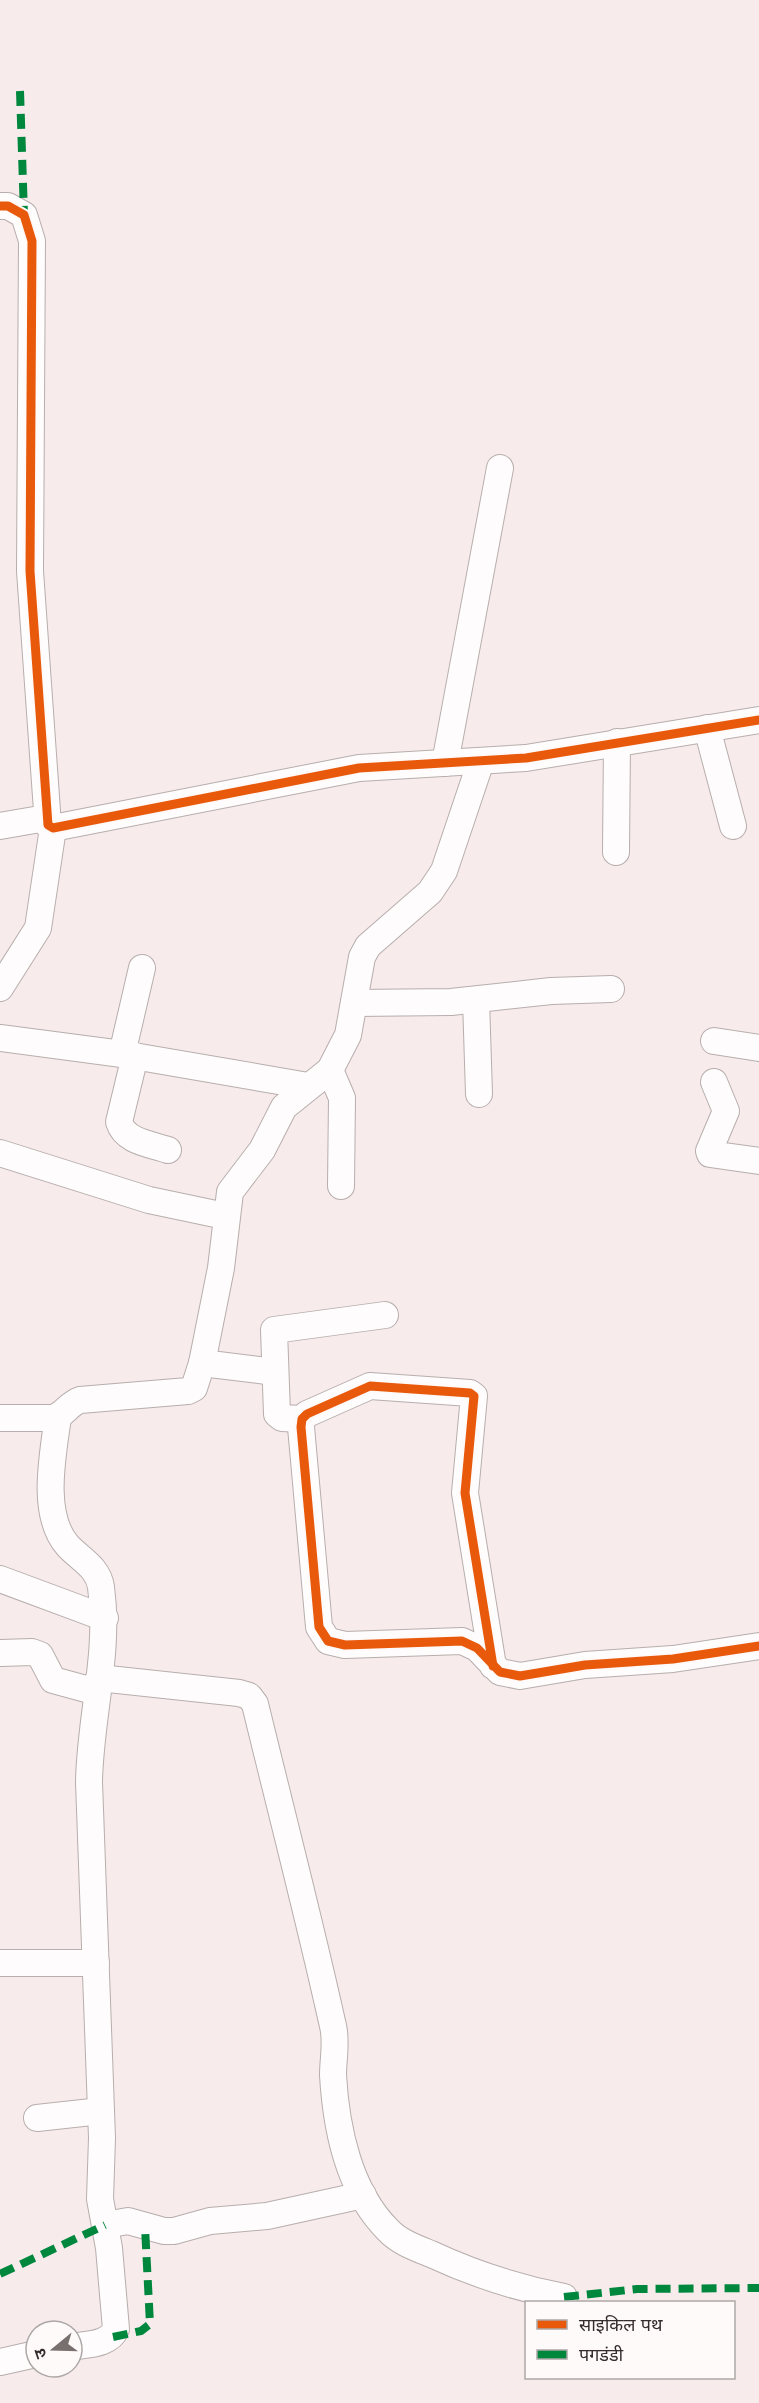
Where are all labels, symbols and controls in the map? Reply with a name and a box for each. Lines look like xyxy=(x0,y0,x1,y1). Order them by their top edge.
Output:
legend xyxy=(525,2301,735,2379)
text: साइकिल पथ xyxy=(579,2312,663,2338)
north arrow xyxy=(24,2319,84,2379)
text: पगडंडी xyxy=(579,2342,624,2368)
text: उ xyxy=(28,2345,53,2362)

